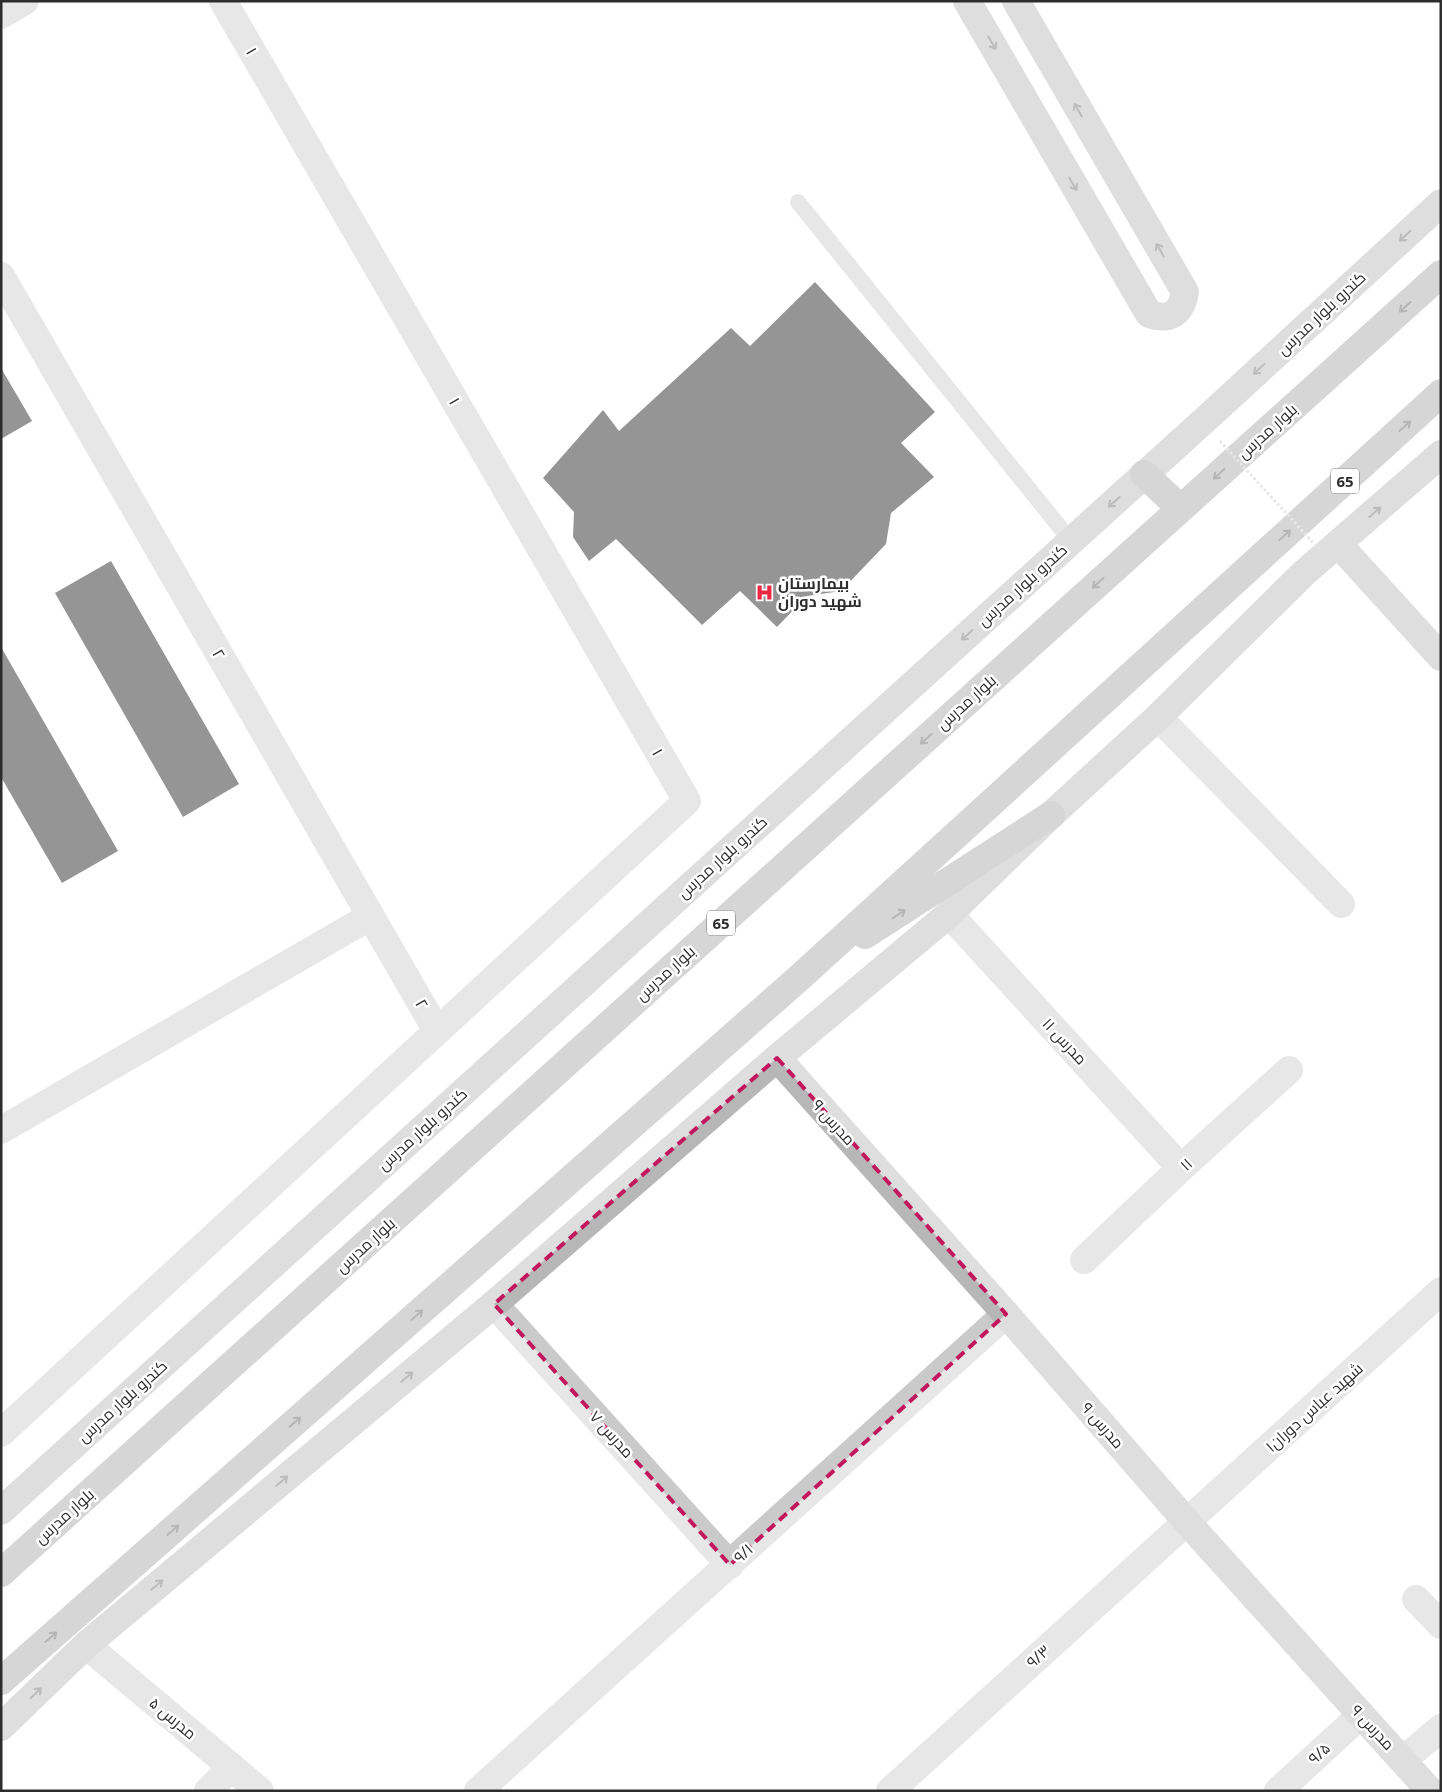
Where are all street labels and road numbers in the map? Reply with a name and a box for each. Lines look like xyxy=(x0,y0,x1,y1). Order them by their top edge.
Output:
street label: ۱ xyxy=(241,43,263,59)
street label: کندرو بلوار مدرس xyxy=(1272,266,1370,360)
street label: ۱ xyxy=(444,393,466,409)
street label: بلوار مدرس xyxy=(1232,398,1302,464)
road number: 65 xyxy=(1331,468,1359,494)
street label: کندرو بلوار مدرس xyxy=(972,539,1072,631)
street label: ۲ xyxy=(207,645,231,663)
street label: بلوار مدرس xyxy=(931,669,1001,735)
street label: ۱ xyxy=(647,744,669,760)
street label: کندرو بلوار مدرس xyxy=(672,811,772,903)
road number: 65 xyxy=(707,910,735,936)
street label: بلوار مدرس xyxy=(630,940,700,1006)
street label: ۲ xyxy=(410,995,434,1013)
street label: مدرس ۱۱ xyxy=(1038,1013,1092,1069)
street label: کندرو بلوار مدرس xyxy=(372,1083,472,1175)
street label: مدرس ۹ xyxy=(807,1094,861,1150)
street label: ۱۱ xyxy=(1175,1153,1197,1175)
street label: بلوار مدرس xyxy=(330,1212,400,1278)
street label: کندرو بلوار مدرس xyxy=(72,1355,172,1447)
street label: شهید عباس دوران۱ xyxy=(1260,1357,1368,1457)
street label: مدرس ۹ xyxy=(1077,1397,1129,1453)
street label: مدرس ۷ xyxy=(585,1406,639,1462)
street label: بلوار مدرس xyxy=(29,1483,99,1549)
street label: ۹/۱ xyxy=(729,1538,757,1568)
street label: ۹/۳ xyxy=(1021,1639,1055,1673)
street label: مدرس ۵ xyxy=(145,1692,201,1744)
street label: مدرس ۹ xyxy=(1346,1699,1400,1755)
street label: ۹/۵ xyxy=(1303,1737,1335,1769)

